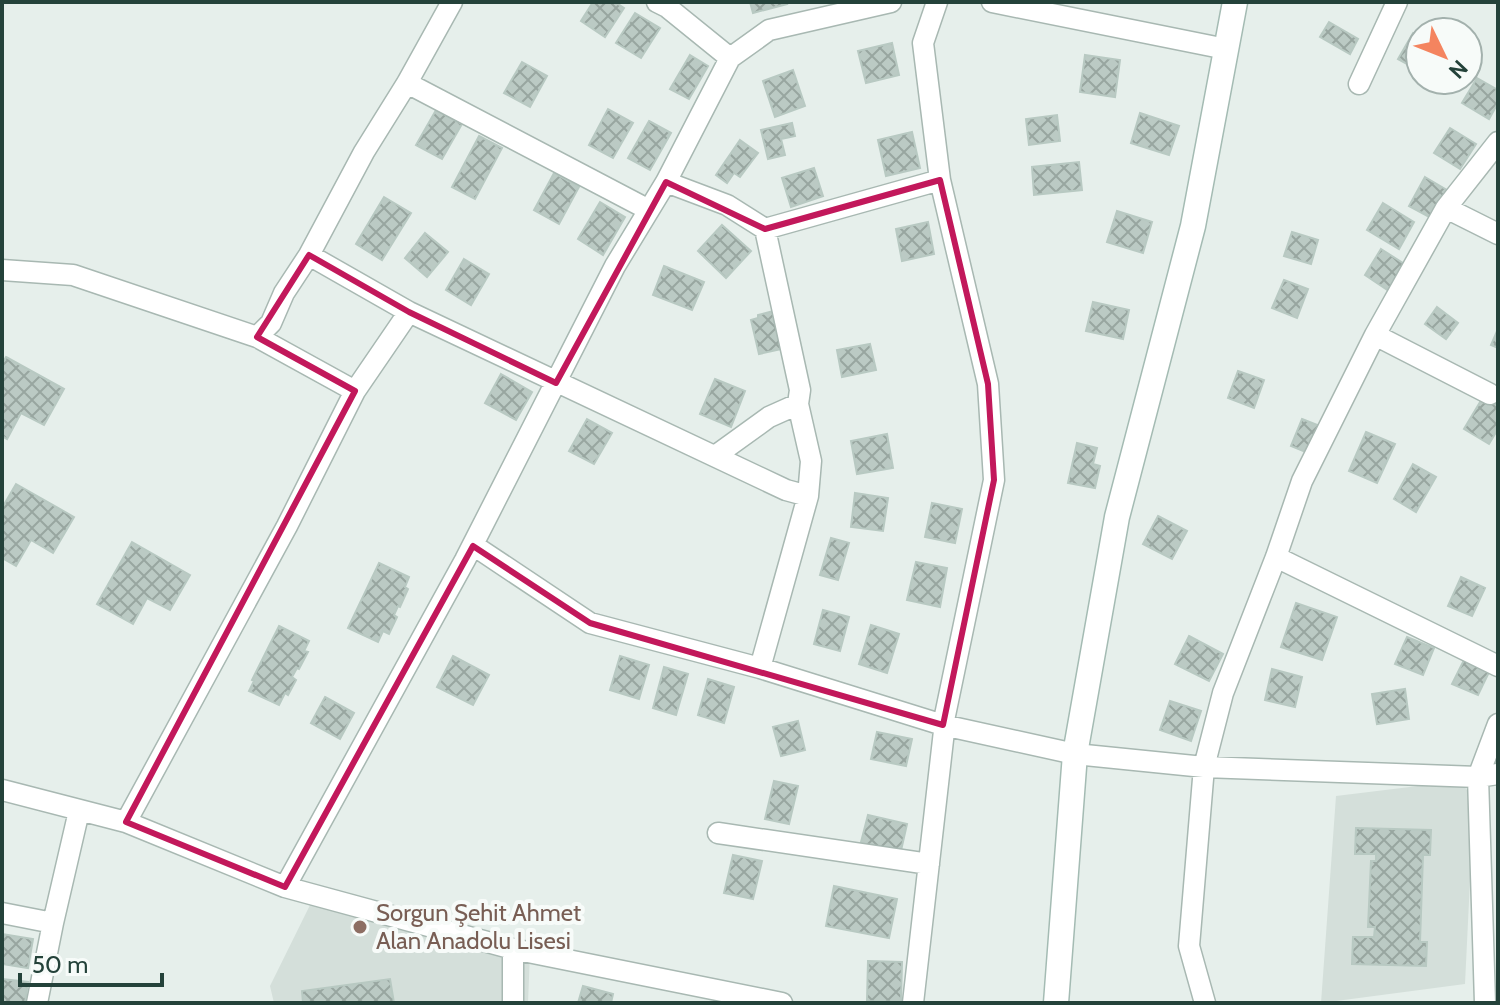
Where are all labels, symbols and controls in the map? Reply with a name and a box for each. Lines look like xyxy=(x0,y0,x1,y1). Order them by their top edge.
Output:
north arrow xyxy=(1404,16,1484,96)
text: N xyxy=(1443,54,1473,84)
place label: Sorgun Şehit Ahmet Alan Anadolu Lisesi xyxy=(376,898,581,955)
marker: Sorgun Şehit Ahmet Alan Anadolu Lisesi xyxy=(351,918,369,936)
scale bar xyxy=(20,937,162,987)
text: 50 m xyxy=(32,950,88,979)

